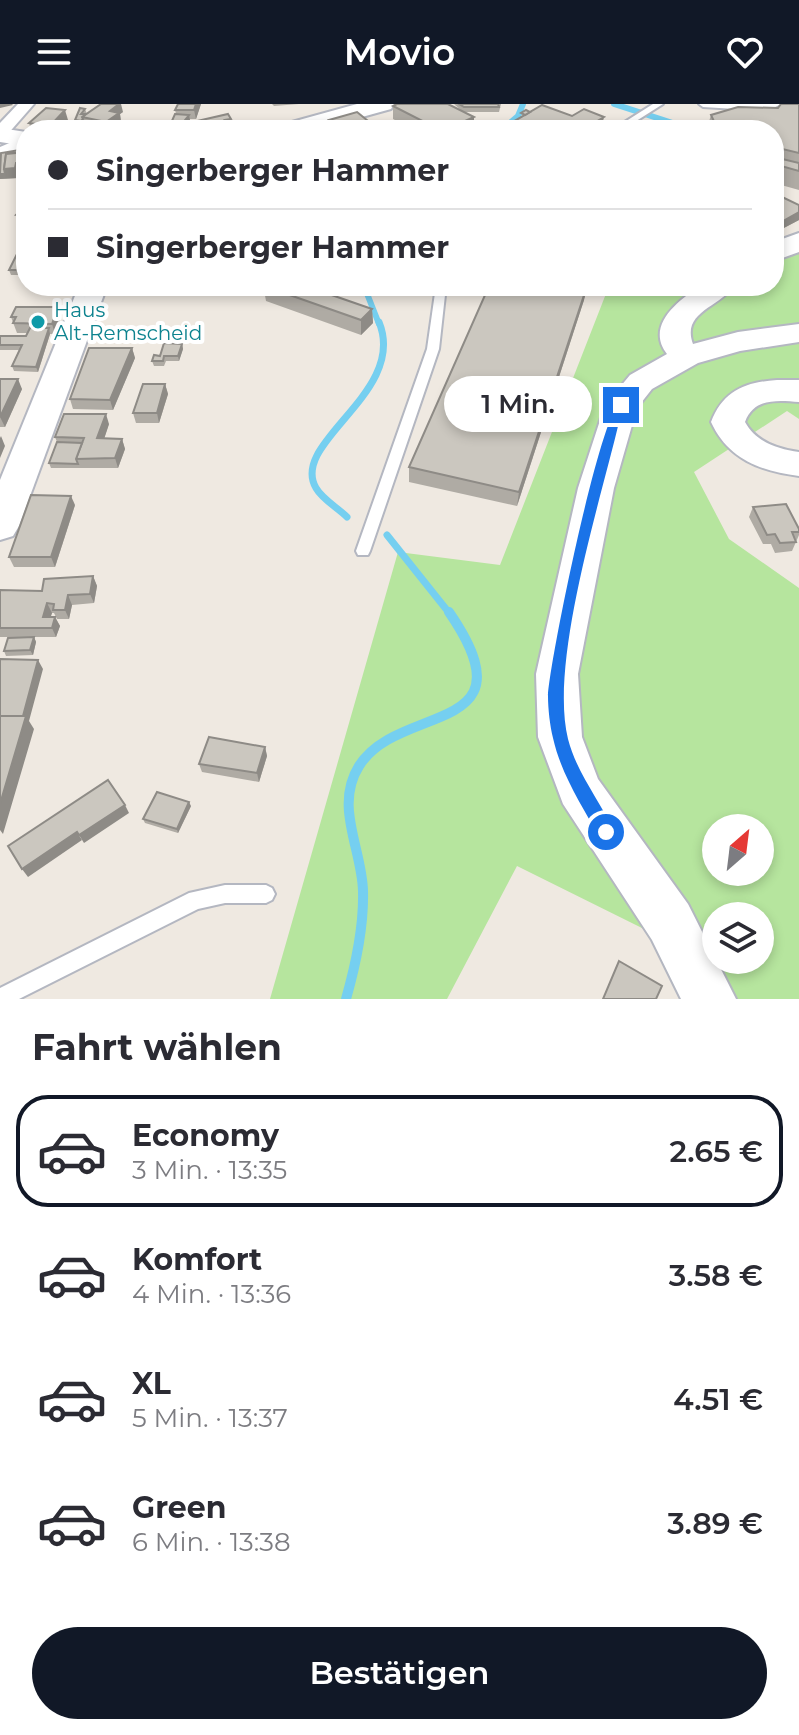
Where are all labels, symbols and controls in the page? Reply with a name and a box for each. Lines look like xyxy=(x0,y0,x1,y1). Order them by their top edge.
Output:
icon: menu xyxy=(32,30,76,74)
text: Movio xyxy=(344,30,455,74)
icon: heart xyxy=(723,30,767,74)
text: Singerberger Hammer xyxy=(96,152,449,189)
text: Singerberger Hammer xyxy=(96,229,449,266)
place label: Haus Alt-Remscheid xyxy=(54,298,202,345)
marker: Haus Alt-Remscheid xyxy=(29,313,47,331)
callout: 1 Min. xyxy=(445,377,593,433)
route end xyxy=(603,387,639,423)
text: 1 Min. xyxy=(481,388,555,420)
route start xyxy=(588,814,624,850)
north arrow xyxy=(702,814,774,886)
map controls xyxy=(702,814,774,974)
button: layers xyxy=(702,902,774,974)
text: Fahrt wählen xyxy=(32,1025,282,1069)
icon: car xyxy=(36,1115,108,1187)
text: Economy xyxy=(132,1117,279,1154)
text: 2.65 € xyxy=(670,1133,763,1170)
text: 3 Min. · 13:35 xyxy=(132,1154,287,1186)
icon: car xyxy=(36,1239,108,1311)
text: Komfort xyxy=(132,1241,262,1278)
text: 3.58 € xyxy=(669,1257,763,1294)
text: 4 Min. · 13:36 xyxy=(132,1278,291,1310)
icon: car xyxy=(36,1363,108,1435)
text: XL xyxy=(132,1365,171,1402)
text: 4.51 € xyxy=(673,1381,763,1418)
text: 5 Min. · 13:37 xyxy=(132,1402,288,1434)
icon: car xyxy=(36,1487,108,1559)
text: Green xyxy=(132,1489,226,1526)
text: 3.89 € xyxy=(667,1505,763,1542)
text: 6 Min. · 13:38 xyxy=(132,1526,291,1558)
button: Bestätigen xyxy=(32,1627,767,1719)

